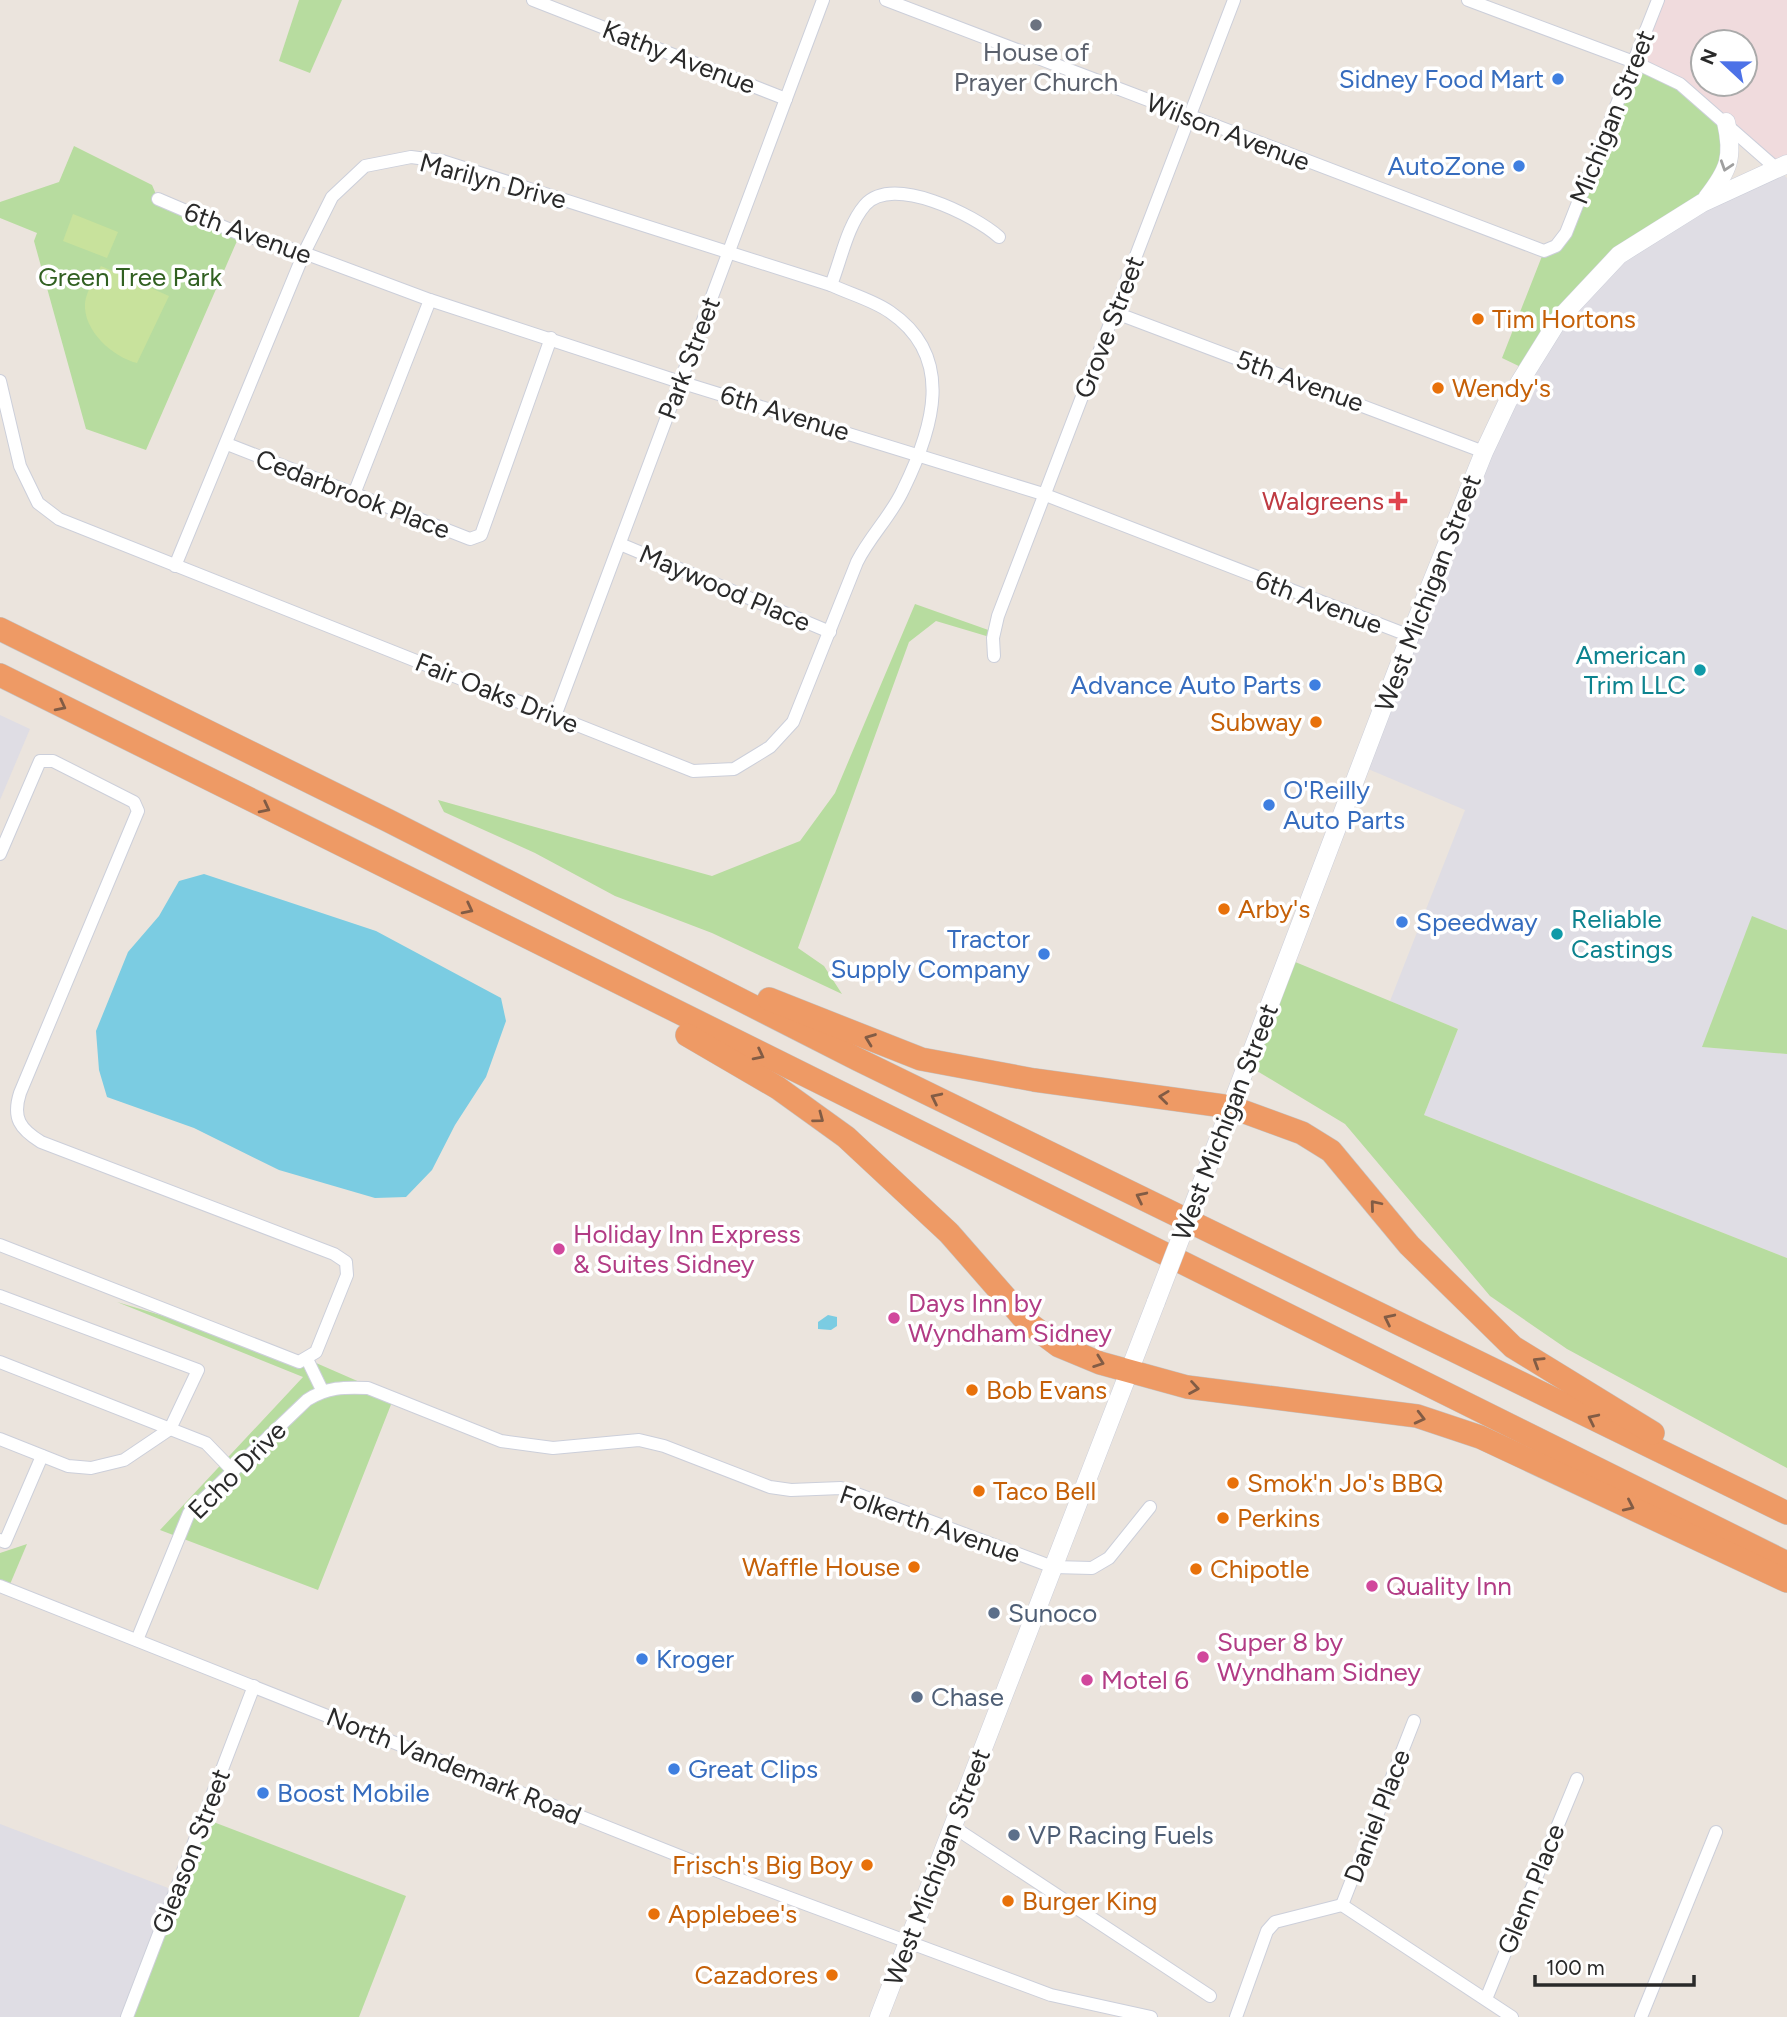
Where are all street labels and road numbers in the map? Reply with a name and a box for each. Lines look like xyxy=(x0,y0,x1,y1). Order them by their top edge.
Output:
street label: Kathy Avenue xyxy=(598,13,760,101)
street label: Michigan Street xyxy=(1563,25,1662,209)
street label: Wilson Avenue xyxy=(1142,86,1314,178)
street label: Marilyn Drive xyxy=(416,146,570,216)
street label: 6th Avenue xyxy=(180,195,316,271)
street label: Grove Street xyxy=(1067,251,1151,403)
street label: Park Street xyxy=(651,292,727,424)
street label: 5th Avenue xyxy=(1232,343,1368,419)
street label: 6th Avenue xyxy=(717,378,853,448)
street label: Cedarbrook Place xyxy=(251,442,455,546)
street label: West Michigan Street xyxy=(1368,470,1488,716)
street label: Maywood Place xyxy=(635,538,815,638)
street label: 6th Avenue xyxy=(1251,563,1387,641)
street label: Fair Oaks Drive xyxy=(411,646,583,740)
street label: West Michigan Street xyxy=(1165,999,1285,1245)
street label: Echo Drive xyxy=(181,1414,293,1526)
street label: Folkerth Avenue xyxy=(836,1478,1024,1570)
street label: North Vandemark Road xyxy=(322,1700,586,1832)
street label: West Michigan Street xyxy=(877,1744,997,1990)
street label: Daniel Place xyxy=(1337,1745,1417,1887)
street label: Gleason Street xyxy=(145,1764,237,1938)
street label: Glenn Place xyxy=(1490,1819,1572,1959)

